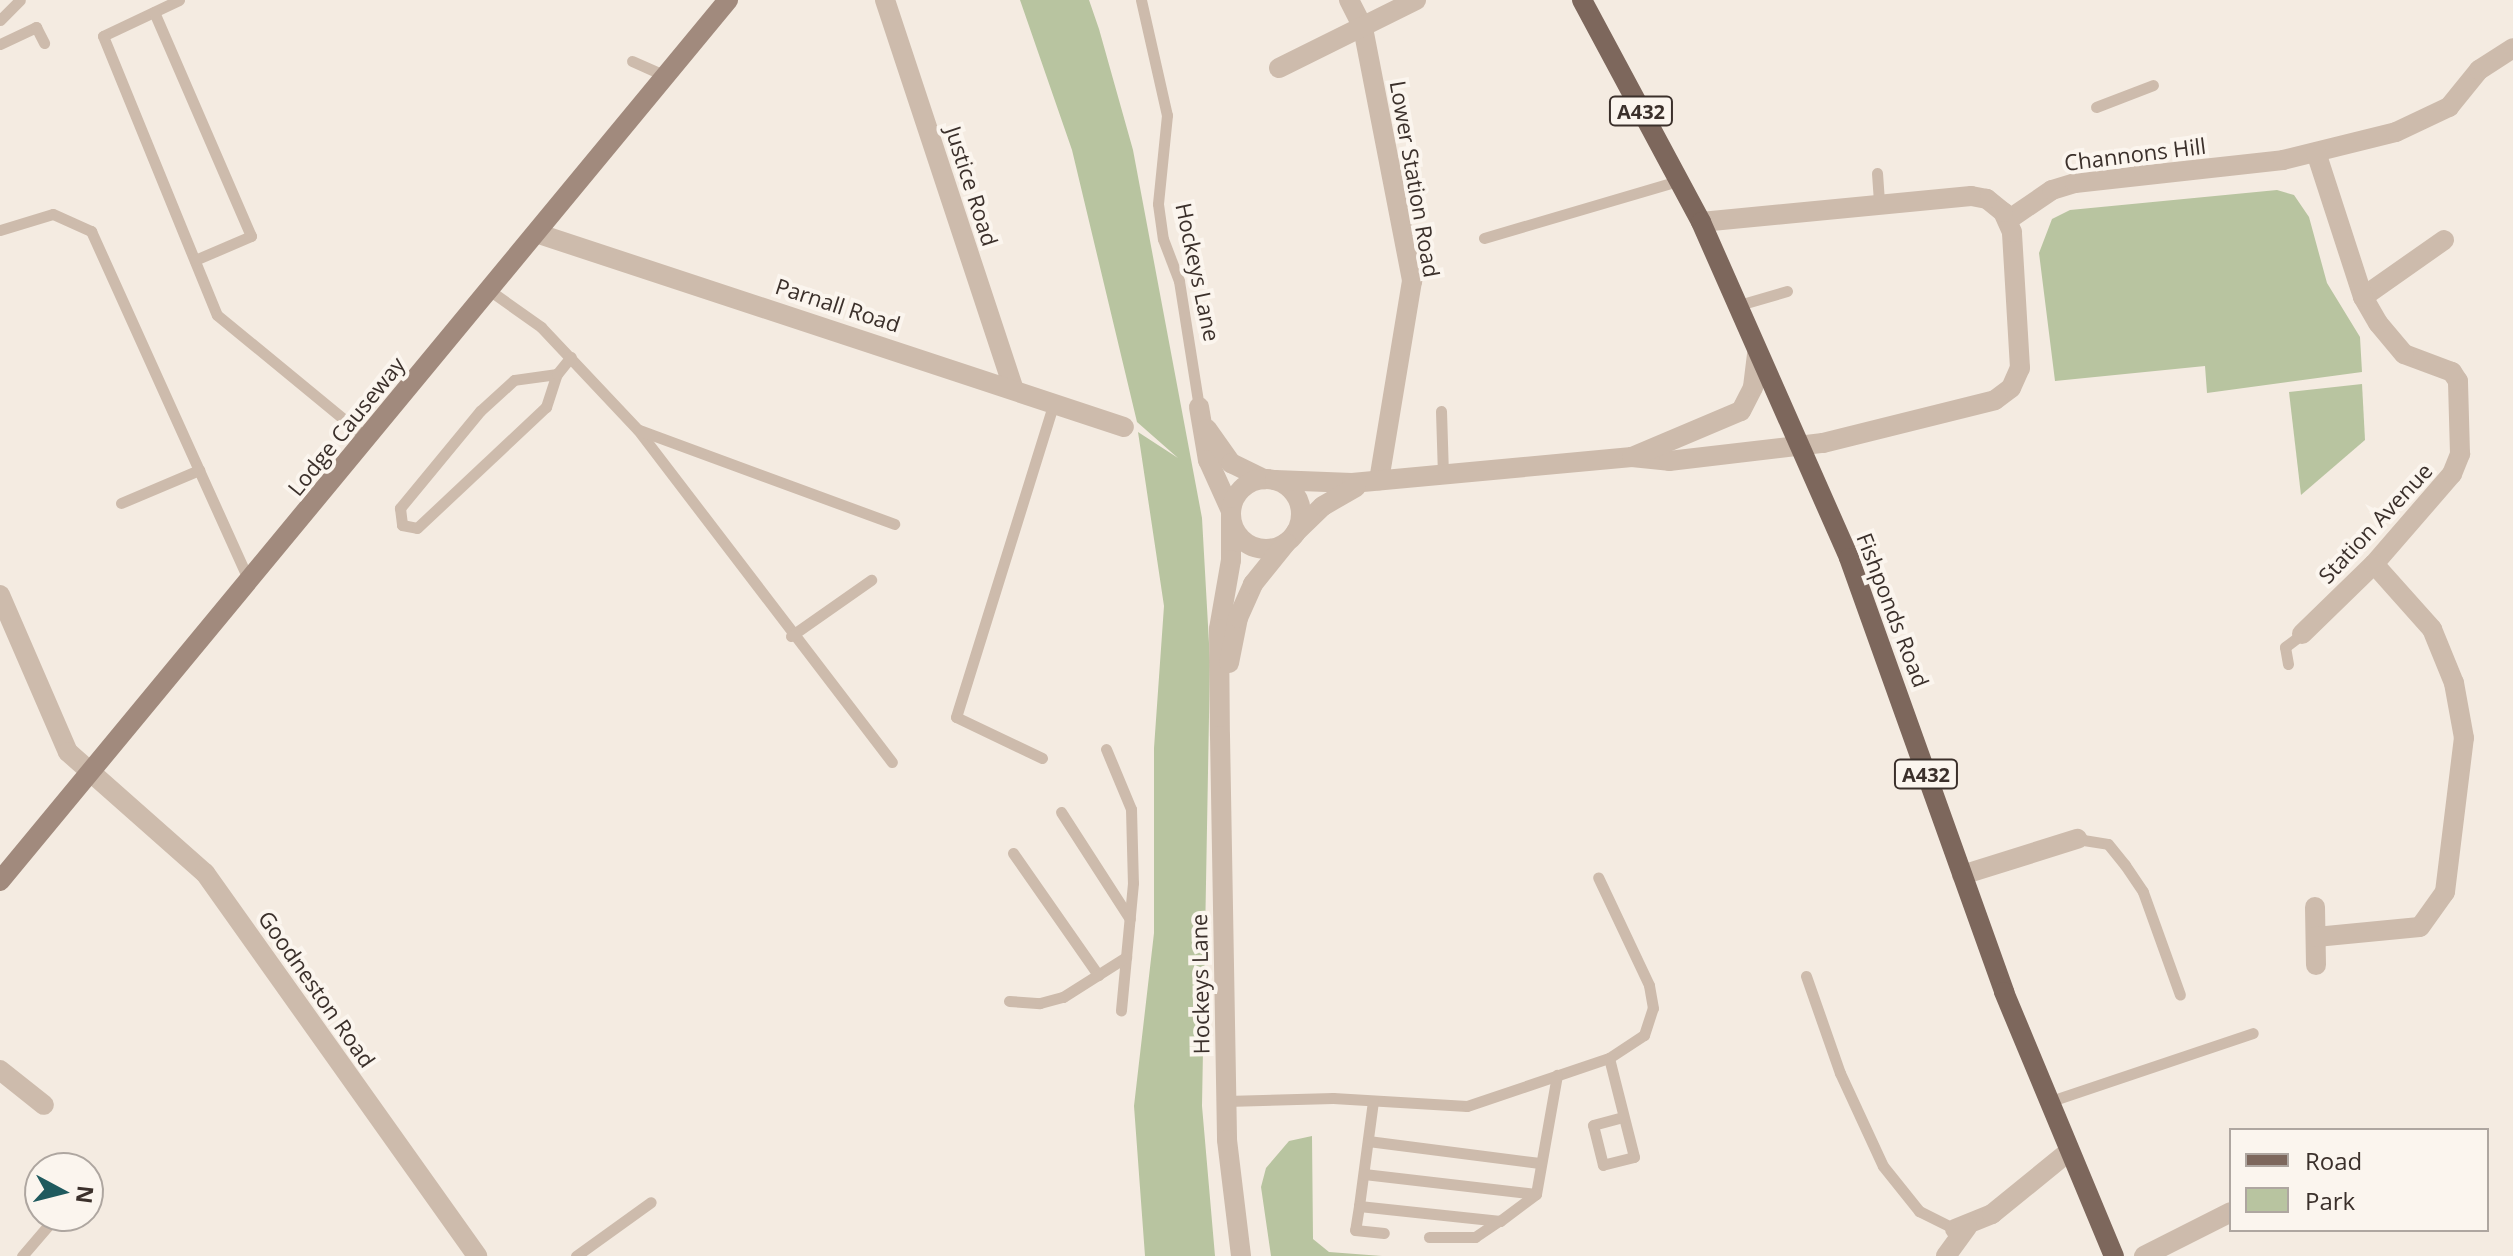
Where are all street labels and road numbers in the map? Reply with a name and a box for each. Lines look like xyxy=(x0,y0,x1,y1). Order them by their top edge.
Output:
street label: Lower Station Road xyxy=(1385,79,1445,279)
road number: A432 xyxy=(1607,95,1675,127)
street label: Justice Road xyxy=(940,123,1004,249)
street label: Channons Hill xyxy=(2063,132,2207,176)
street label: Hockeys Lane xyxy=(1170,200,1226,344)
street label: Parnall Road xyxy=(772,272,904,338)
street label: Lodge Causeway xyxy=(282,351,410,501)
street label: Station Avenue xyxy=(2313,457,2437,589)
street label: Fishponds Road xyxy=(1851,529,1935,691)
road number: A432 xyxy=(1892,758,1960,790)
street label: Goodneston Road xyxy=(253,906,381,1072)
street label: Hockeys Lane xyxy=(1186,913,1214,1055)

